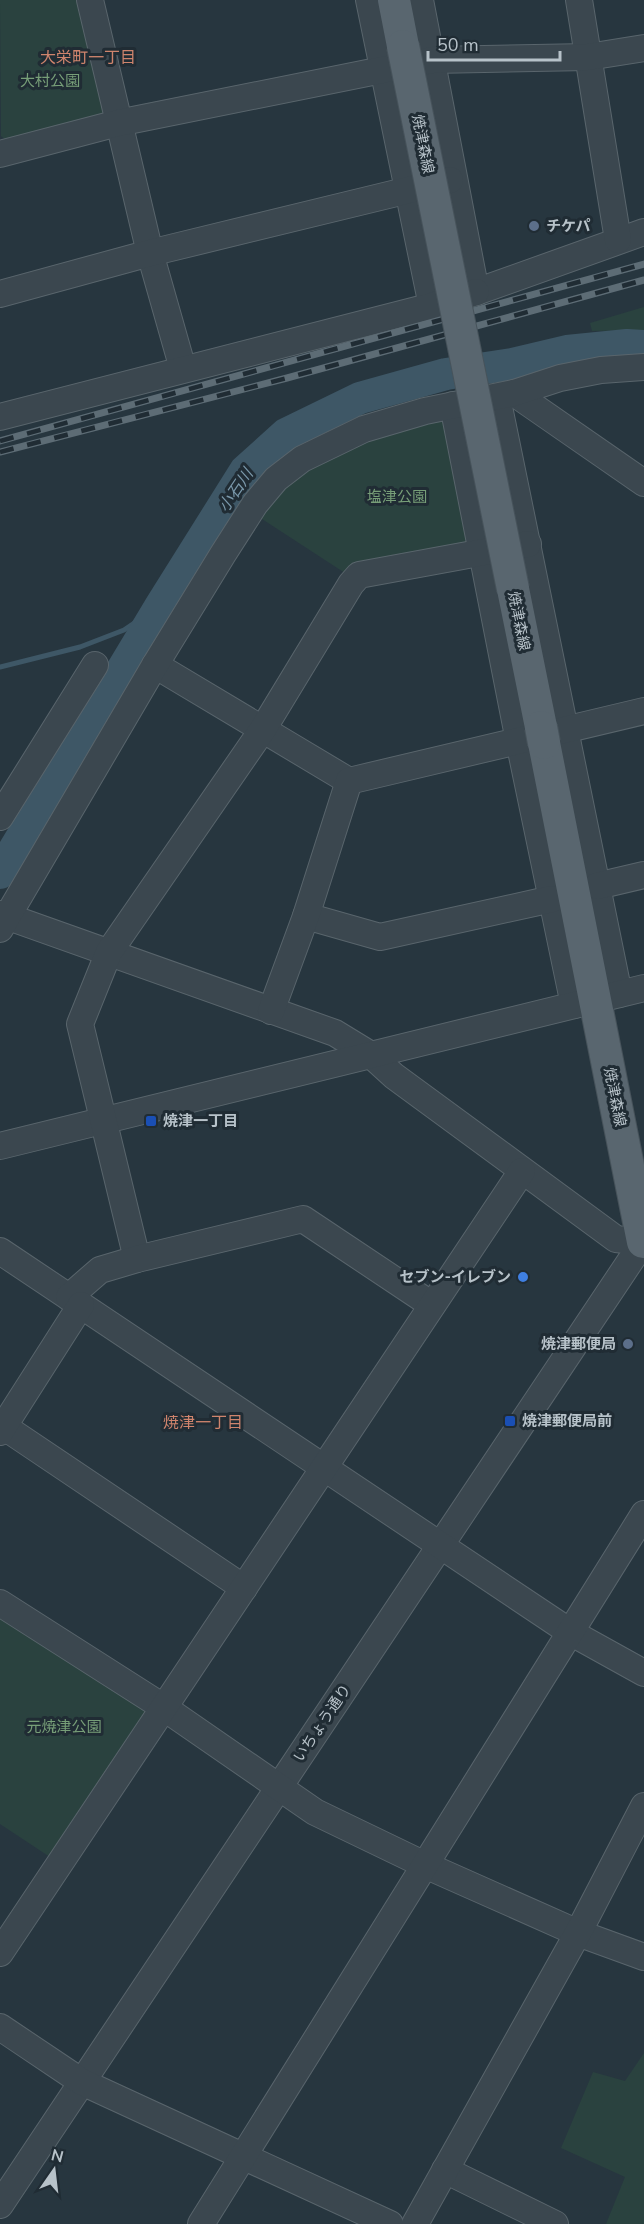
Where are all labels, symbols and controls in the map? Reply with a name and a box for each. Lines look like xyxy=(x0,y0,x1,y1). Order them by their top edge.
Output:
scale bar xyxy=(428,24,560,62)
text: 50 m xyxy=(437,33,479,57)
district label: 大栄町一丁目 xyxy=(40,47,136,69)
park label: 大村公園 xyxy=(20,71,80,91)
street label: 焼津森線 xyxy=(407,113,439,175)
place label: チケパ xyxy=(546,216,590,236)
marker: チケパ xyxy=(527,219,541,233)
water label: 小石川 xyxy=(213,463,259,517)
park label: 塩津公園 xyxy=(367,487,427,507)
street label: 焼津森線 xyxy=(503,590,535,652)
street label: 焼津森線 xyxy=(599,1066,631,1128)
place label: 焼津一丁目 xyxy=(163,1111,238,1131)
marker: 焼津一丁目 xyxy=(144,1114,158,1128)
place label: セブン-イレブン xyxy=(399,1267,511,1287)
marker: セブン-イレブン xyxy=(516,1270,530,1284)
place label: 焼津郵便局 xyxy=(541,1334,616,1354)
marker: 焼津郵便局 xyxy=(621,1337,635,1351)
place label: 焼津郵便局前 xyxy=(522,1411,612,1431)
district label: 焼津一丁目 xyxy=(163,1412,243,1434)
marker: 焼津郵便局前 xyxy=(503,1414,517,1428)
street label: いちょう通り xyxy=(289,1680,355,1766)
park label: 元焼津公園 xyxy=(26,1717,102,1737)
north arrow xyxy=(24,2140,84,2200)
text: N xyxy=(49,2144,66,2169)

